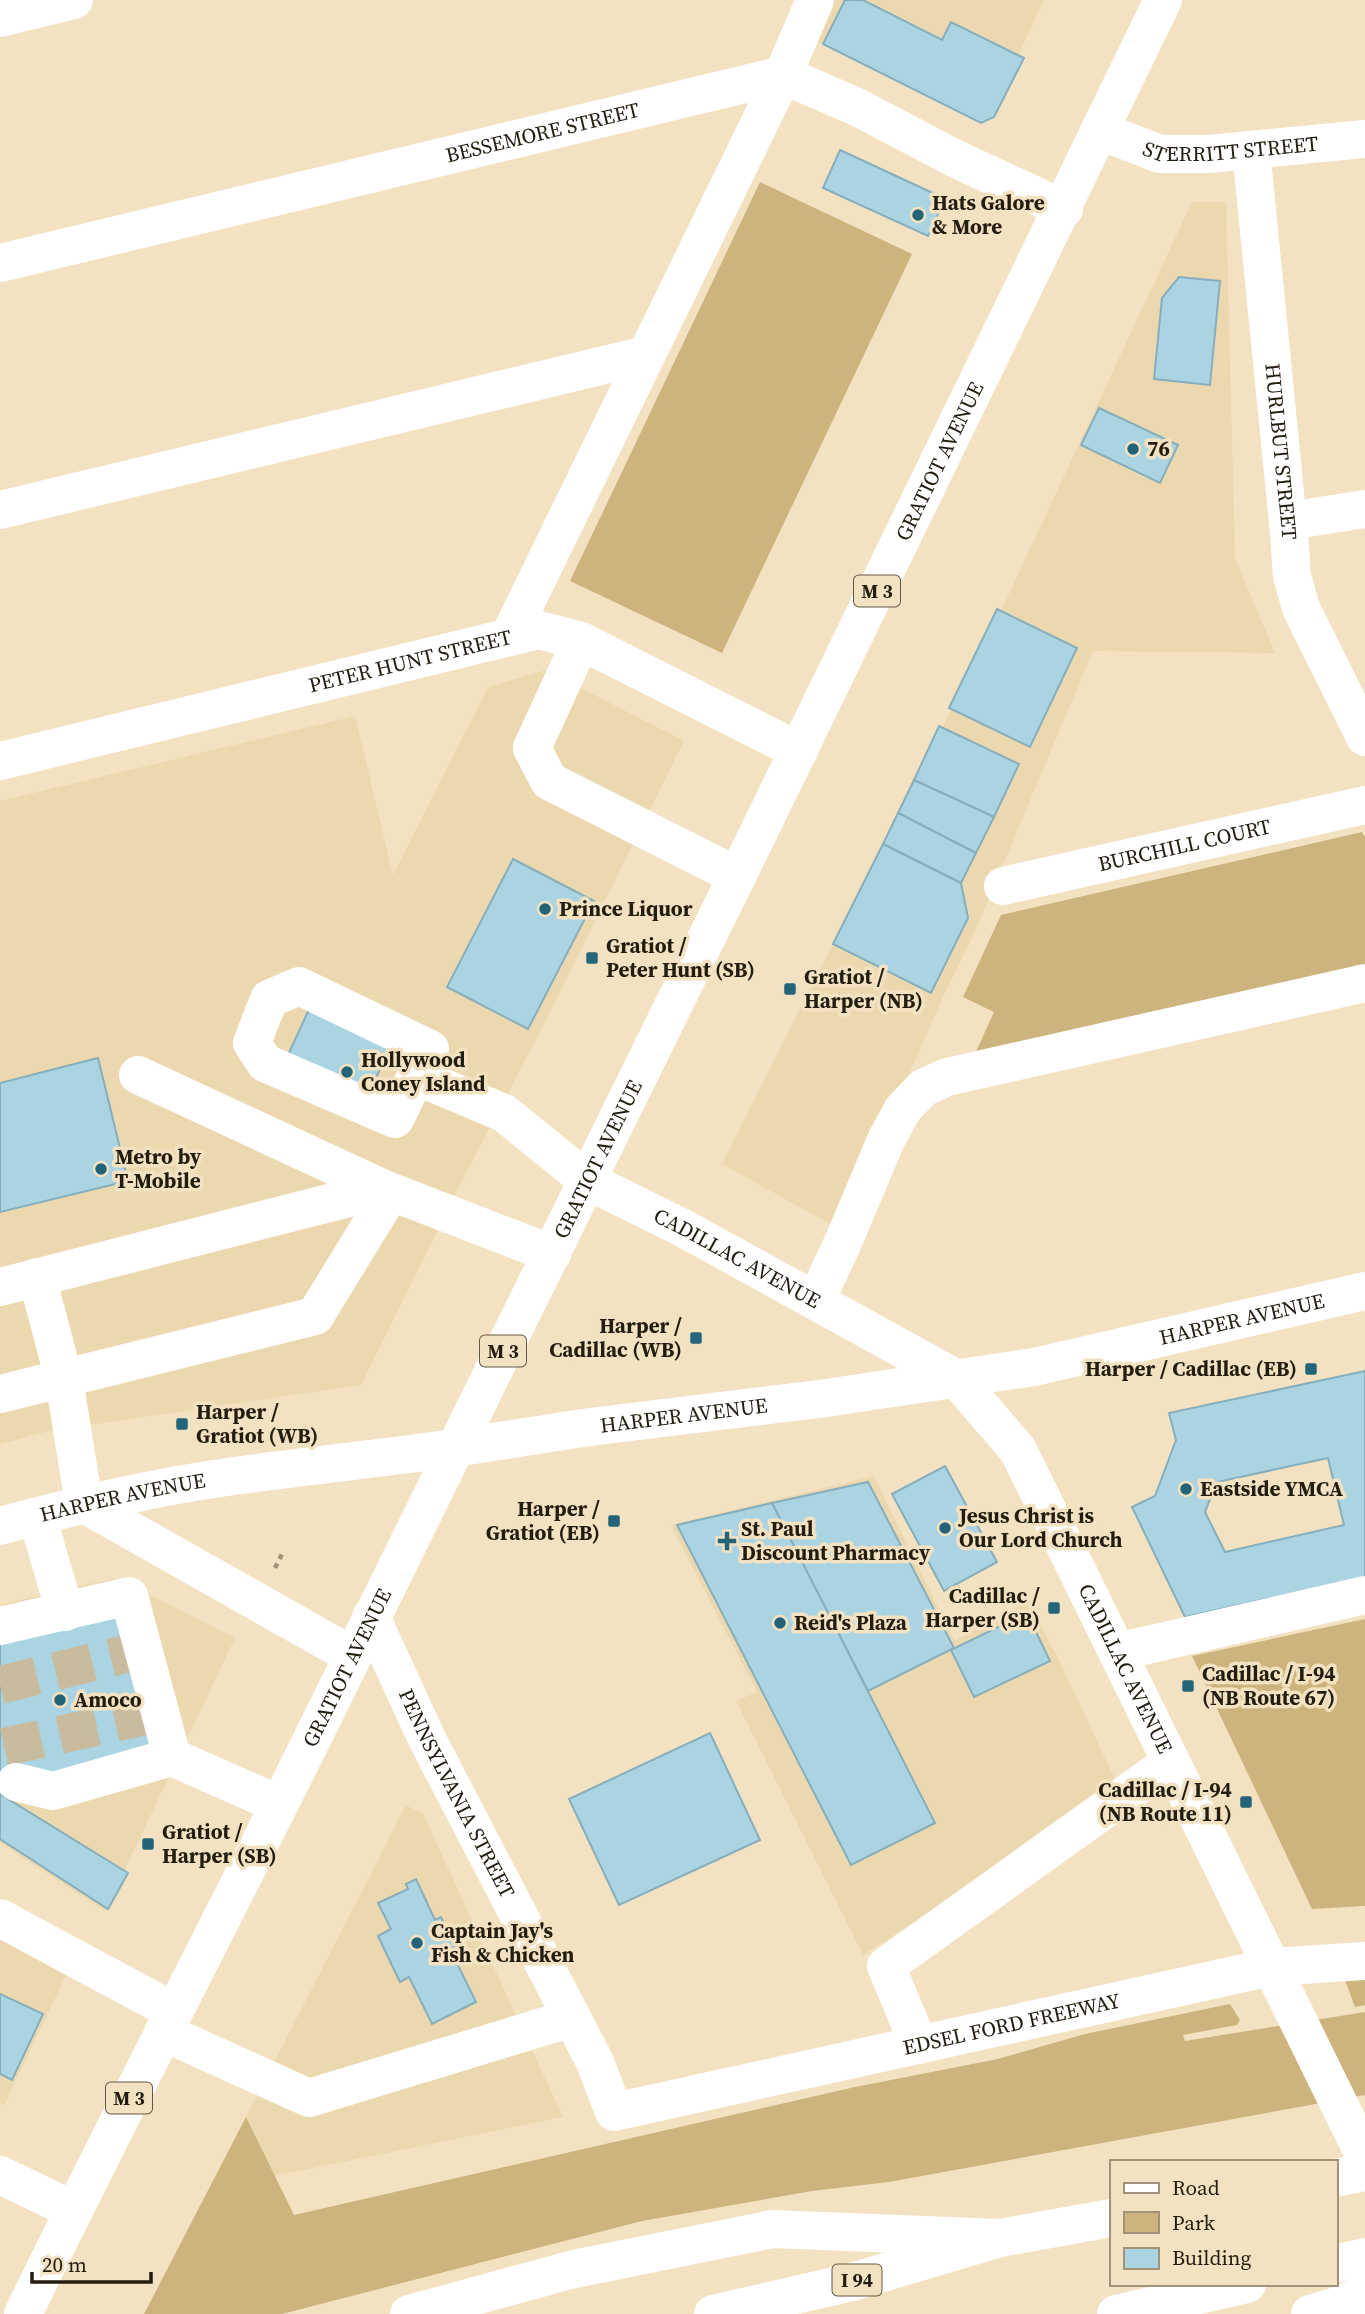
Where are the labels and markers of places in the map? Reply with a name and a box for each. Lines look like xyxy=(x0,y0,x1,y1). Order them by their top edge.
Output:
place label: Hats Galore & More xyxy=(932,188,1045,241)
marker: Hats Galore & More xyxy=(910,207,926,223)
place label: 76 xyxy=(1147,434,1170,463)
marker: 76 xyxy=(1125,441,1141,457)
place label: Prince Liquor xyxy=(559,894,693,923)
marker: Prince Liquor xyxy=(537,901,553,917)
place label: Gratiot / Peter Hunt (SB) xyxy=(606,931,755,984)
marker: Gratiot / Peter Hunt (SB) xyxy=(584,950,600,966)
place label: Gratiot / Harper (NB) xyxy=(804,962,923,1015)
marker: Gratiot / Harper (NB) xyxy=(782,981,798,997)
place label: Hollywood Coney Island xyxy=(361,1045,486,1098)
marker: Hollywood Coney Island xyxy=(339,1064,355,1080)
place label: Metro by T-Mobile xyxy=(115,1142,202,1195)
marker: Metro by T-Mobile xyxy=(93,1161,109,1177)
place label: Harper / Cadillac (WB) xyxy=(549,1311,682,1364)
marker: Harper / Cadillac (WB) xyxy=(688,1330,704,1346)
place label: Harper / Cadillac (EB) xyxy=(1085,1354,1297,1383)
marker: Harper / Cadillac (EB) xyxy=(1303,1361,1319,1377)
place label: Harper / Gratiot (WB) xyxy=(196,1397,318,1450)
marker: Harper / Gratiot (WB) xyxy=(174,1416,190,1432)
place label: Eastside YMCA xyxy=(1200,1474,1343,1503)
marker: Eastside YMCA xyxy=(1178,1481,1194,1497)
place label: Harper / Gratiot (EB) xyxy=(486,1494,600,1547)
place label: Jesus Christ is Our Lord Church xyxy=(957,1501,1122,1554)
marker: Harper / Gratiot (EB) xyxy=(606,1513,622,1529)
place label: St. Paul Discount Pharmacy xyxy=(741,1514,931,1567)
marker: Jesus Christ is Our Lord Church xyxy=(937,1520,953,1536)
marker: St. Paul Discount Pharmacy xyxy=(719,1533,735,1549)
place label: Cadillac / Harper (SB) xyxy=(925,1581,1040,1634)
marker: Cadillac / Harper (SB) xyxy=(1046,1600,1062,1616)
place label: Reid's Plaza xyxy=(794,1608,908,1637)
marker: Reid's Plaza xyxy=(772,1615,788,1631)
place label: Cadillac / I-94 (NB Route 67) xyxy=(1202,1659,1336,1712)
marker: Cadillac / I-94 (NB Route 67) xyxy=(1180,1678,1196,1694)
place label: Amoco xyxy=(74,1685,142,1714)
marker: Amoco xyxy=(52,1692,68,1708)
place label: Cadillac / I-94 (NB Route 11) xyxy=(1098,1775,1232,1828)
marker: Cadillac / I-94 (NB Route 11) xyxy=(1238,1794,1254,1810)
place label: Gratiot / Harper (SB) xyxy=(162,1817,277,1870)
marker: Gratiot / Harper (SB) xyxy=(140,1836,156,1852)
place label: Captain Jay's Fish & Chicken xyxy=(431,1916,575,1969)
marker: Captain Jay's Fish & Chicken xyxy=(409,1935,425,1951)

